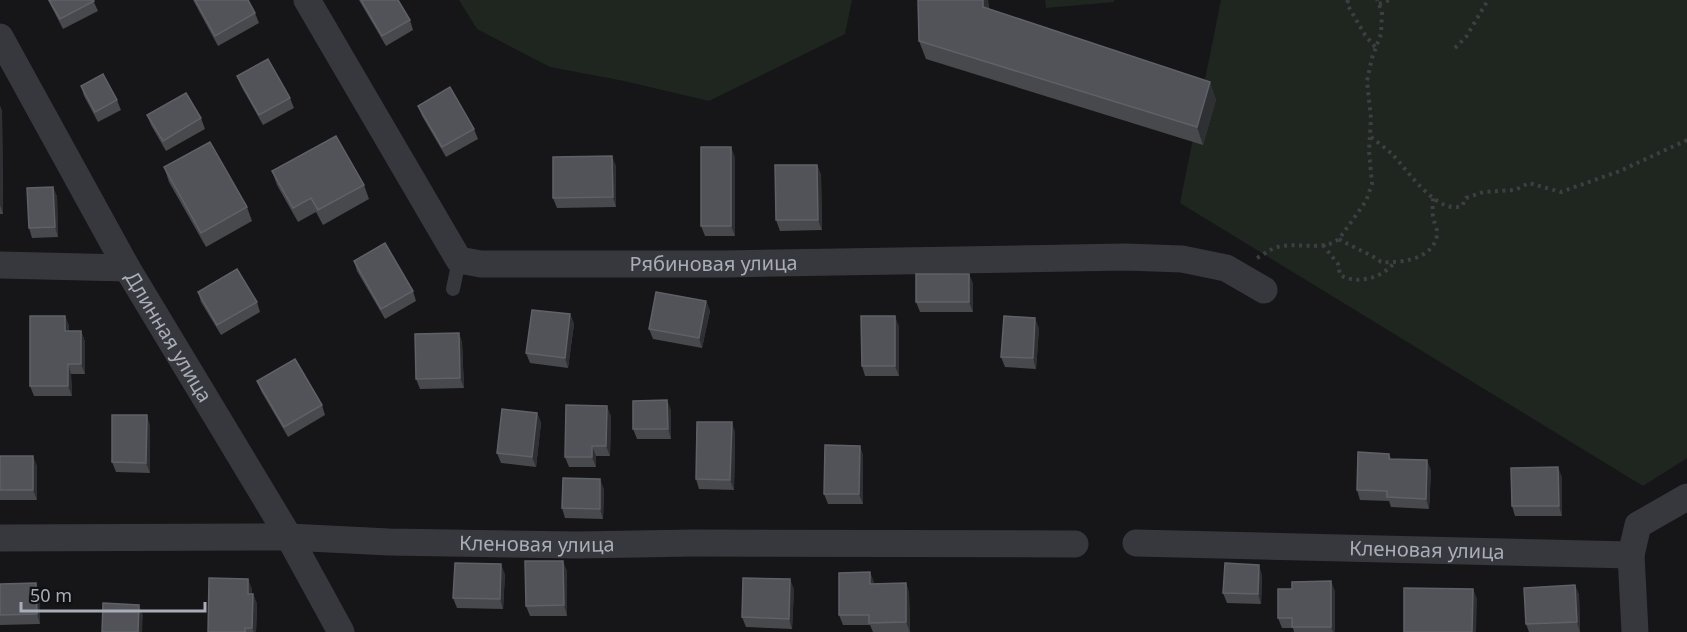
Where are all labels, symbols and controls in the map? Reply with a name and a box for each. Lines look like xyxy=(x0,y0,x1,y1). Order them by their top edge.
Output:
street label: Рябиновая улица xyxy=(630,249,798,277)
street label: Длинная улица xyxy=(119,266,219,407)
street label: Кленовая улица xyxy=(459,529,615,558)
street label: Кленовая улица xyxy=(1349,534,1505,565)
scale bar xyxy=(21,575,206,613)
text: 50 m xyxy=(30,583,72,607)

